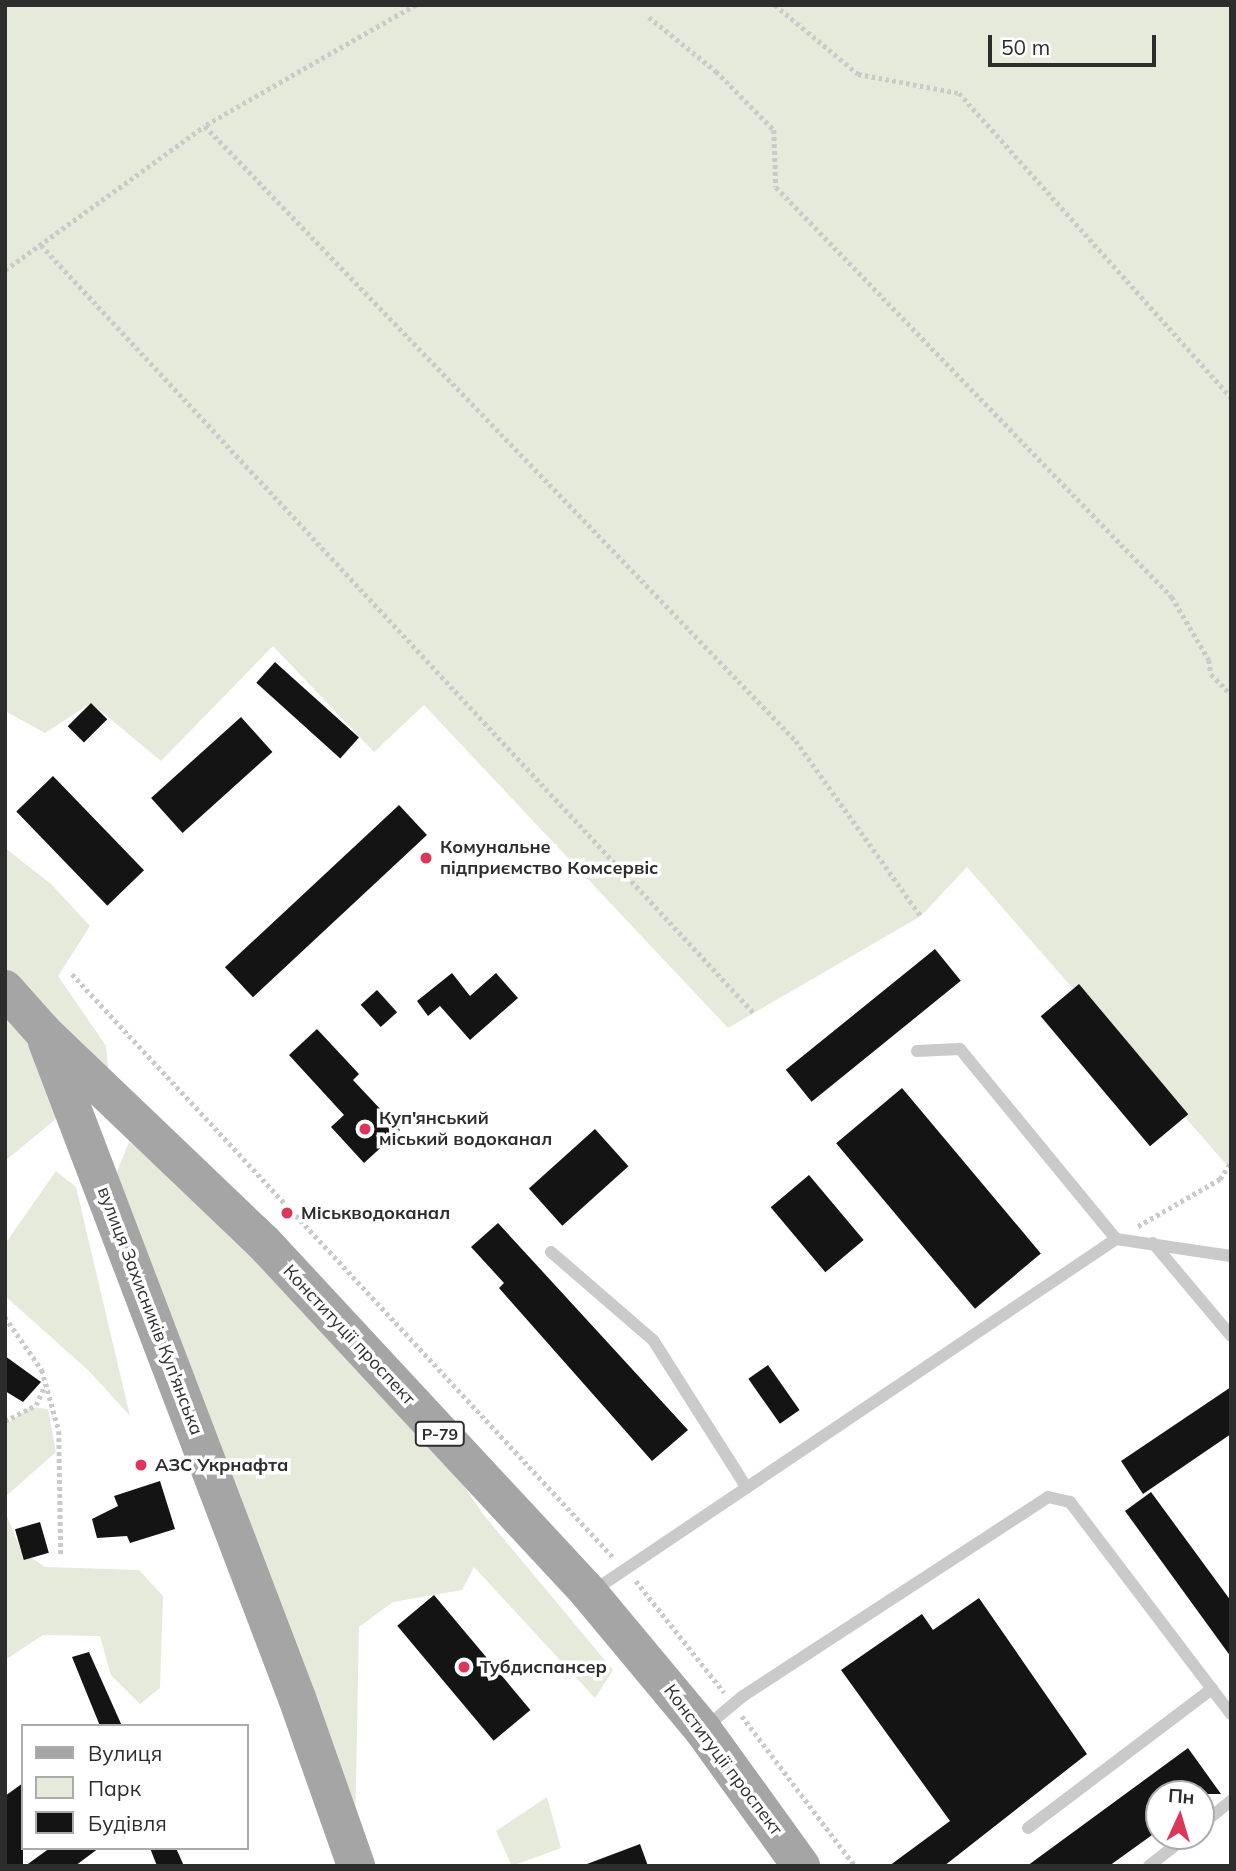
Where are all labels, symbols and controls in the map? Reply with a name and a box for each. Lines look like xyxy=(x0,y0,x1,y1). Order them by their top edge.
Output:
scale bar xyxy=(991,21,1159,65)
text: 50 m xyxy=(1001,34,1050,60)
place label: Комунальне пiдприємство Комсервiс xyxy=(440,837,658,880)
marker: Комунальне пiдприємство Комсервiс xyxy=(418,850,434,866)
place label: Куп'янський міський водоканал xyxy=(379,1108,552,1150)
marker: Куп'янський міський водоканал xyxy=(357,1121,373,1137)
street label: вулиця Захисників Куп'янська xyxy=(93,1184,207,1438)
place label: Міськводоканал xyxy=(301,1202,450,1224)
marker: Міськводоканал xyxy=(279,1205,295,1221)
street label: Конституції проспект xyxy=(279,1261,419,1409)
road number: Р-79 xyxy=(414,1422,466,1446)
place label: АЗС Укрнафта xyxy=(155,1454,288,1476)
marker: АЗС Укрнафта xyxy=(133,1457,149,1473)
place label: Тубдиспансер xyxy=(480,1656,607,1678)
marker: Тубдиспансер xyxy=(454,1657,474,1677)
street label: Конституції проспект xyxy=(659,1680,787,1840)
legend xyxy=(21,1724,248,1850)
text: Вулиця xyxy=(88,1740,162,1766)
text: Парк xyxy=(88,1775,141,1801)
north arrow xyxy=(1145,1780,1215,1850)
text: Пн xyxy=(1167,1783,1195,1809)
text: Будівля xyxy=(88,1810,167,1836)

